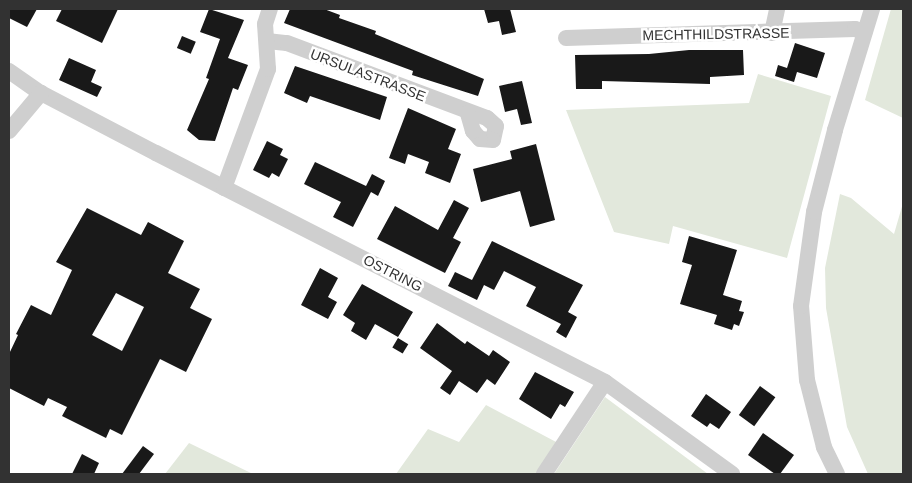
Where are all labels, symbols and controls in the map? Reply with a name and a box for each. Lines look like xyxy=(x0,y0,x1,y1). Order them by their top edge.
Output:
street label: MECHTHILDSTRASSE xyxy=(642,24,790,44)
street label: URSULASTRASSE xyxy=(308,45,428,105)
street label: OSTRING xyxy=(361,251,425,295)

